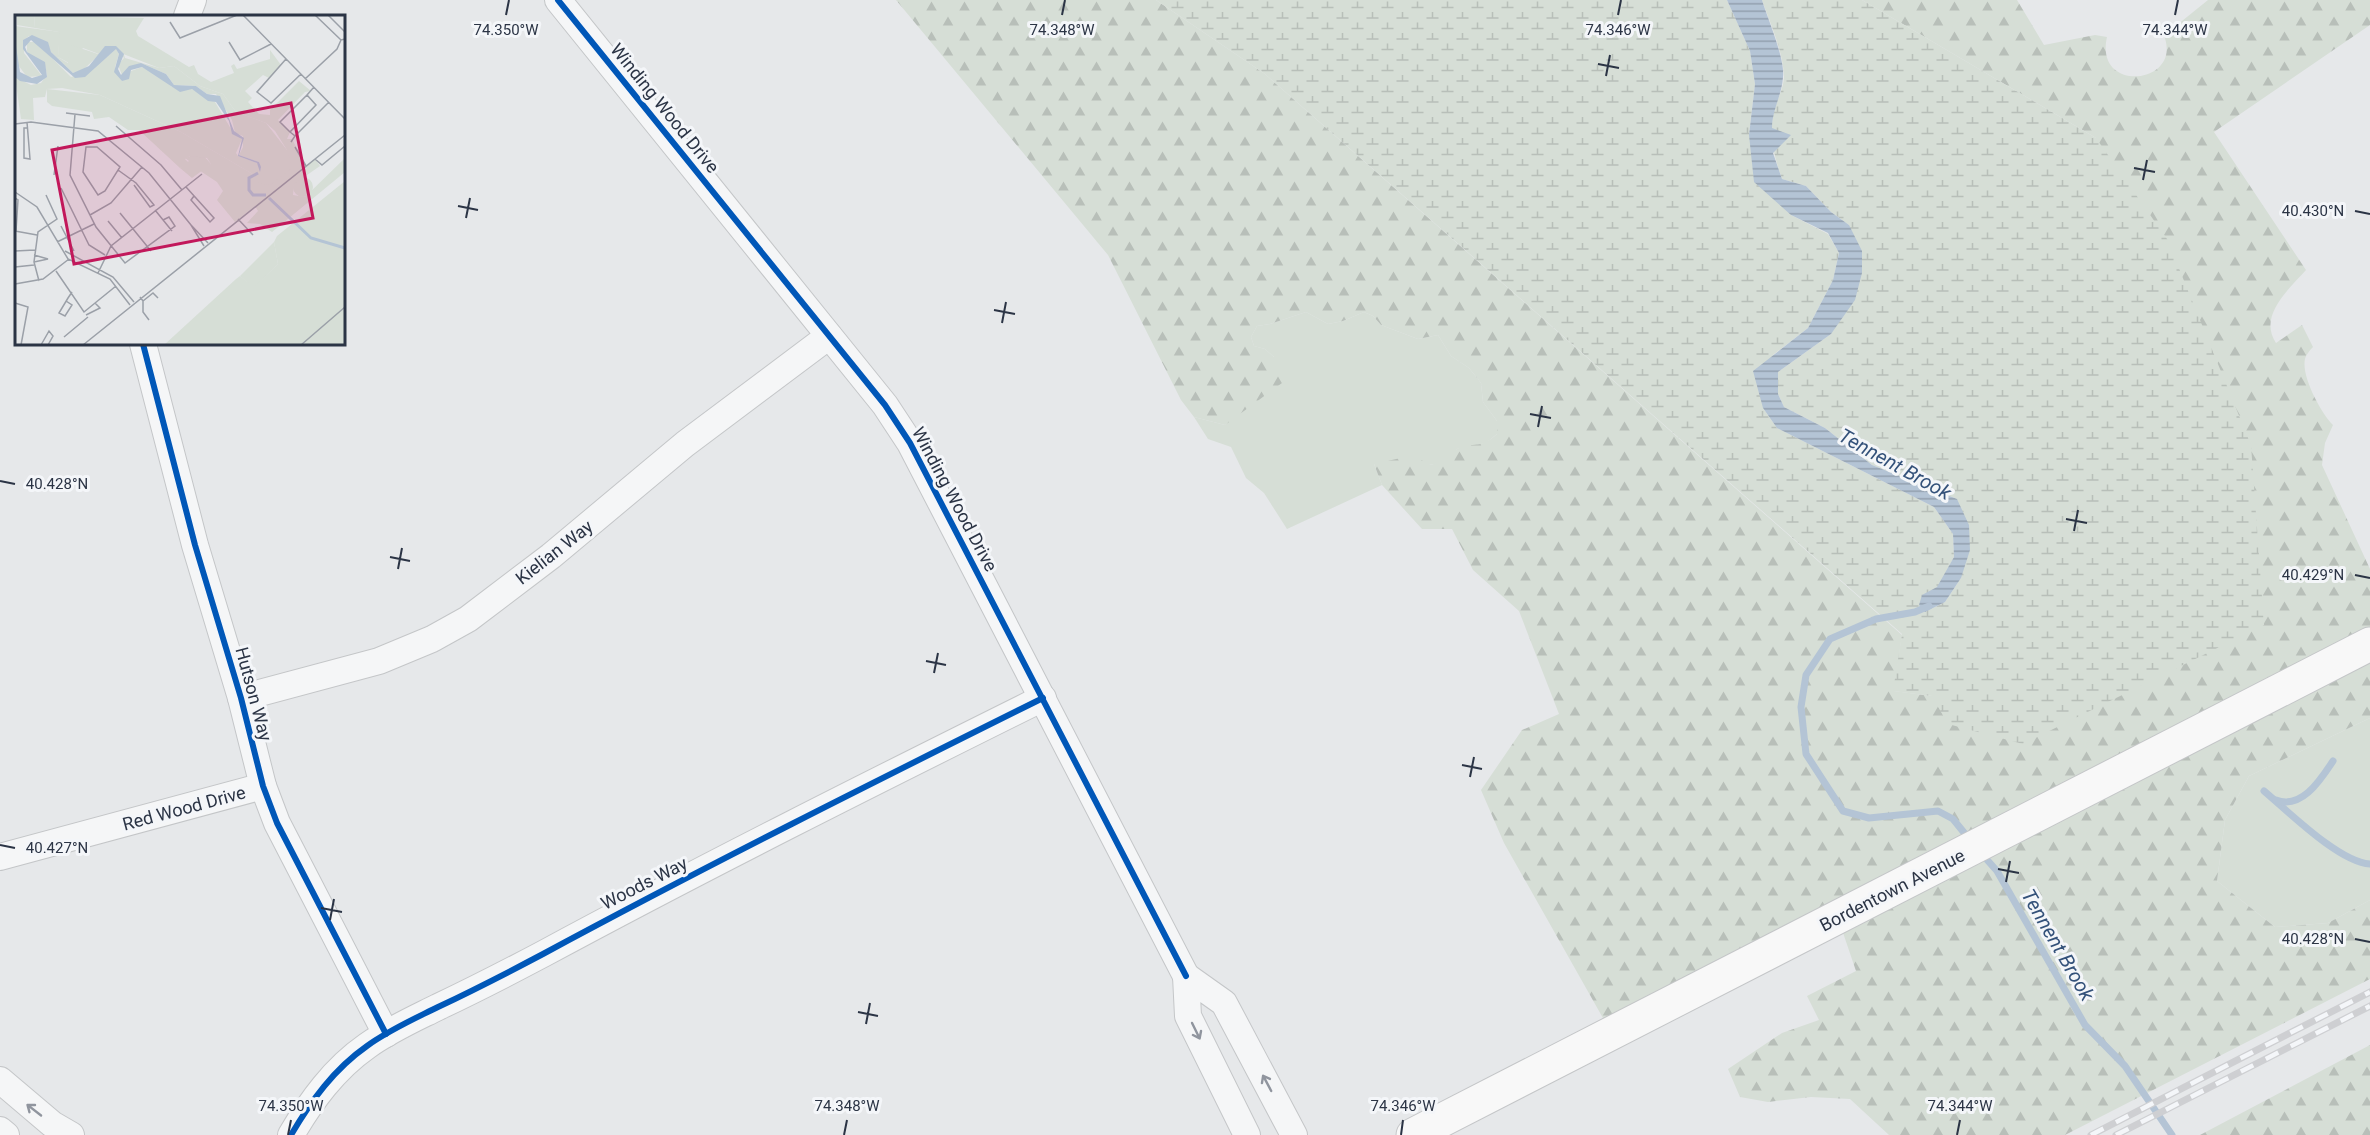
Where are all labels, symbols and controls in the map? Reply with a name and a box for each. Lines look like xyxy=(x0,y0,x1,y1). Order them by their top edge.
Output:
inset map xyxy=(15,15,345,345)
text: 74.350°W xyxy=(473,21,539,39)
text: 74.348°W xyxy=(1029,21,1095,39)
text: 74.346°W xyxy=(1585,21,1651,39)
text: 74.344°W xyxy=(2142,21,2208,39)
street label: Winding Wood Drive xyxy=(606,39,724,177)
text: 40.430°N xyxy=(2282,202,2344,220)
street label: Winding Wood Drive xyxy=(908,423,1002,575)
water label: Tennent Brook xyxy=(1835,423,1957,505)
text: 40.428°N xyxy=(26,475,88,493)
street label: Kielian Way xyxy=(511,515,597,589)
text: 40.429°N xyxy=(2282,566,2344,584)
street label: Hutson Way xyxy=(231,645,277,744)
street label: Red Wood Drive xyxy=(120,781,248,835)
text: 40.427°N xyxy=(26,839,88,857)
street label: Bordentown Avenue xyxy=(1816,844,1968,936)
street label: Woods Way xyxy=(597,852,691,914)
water label: Tennent Brook xyxy=(2016,885,2100,1006)
text: 40.428°N xyxy=(2282,930,2344,948)
one-way arrow xyxy=(1190,1022,1202,1040)
one-way arrow xyxy=(1260,1075,1272,1093)
text: 74.350°W xyxy=(258,1097,324,1115)
text: 74.348°W xyxy=(814,1097,880,1115)
text: 74.346°W xyxy=(1370,1097,1436,1115)
text: 74.344°W xyxy=(1927,1097,1993,1115)
one-way arrow xyxy=(26,1103,42,1116)

